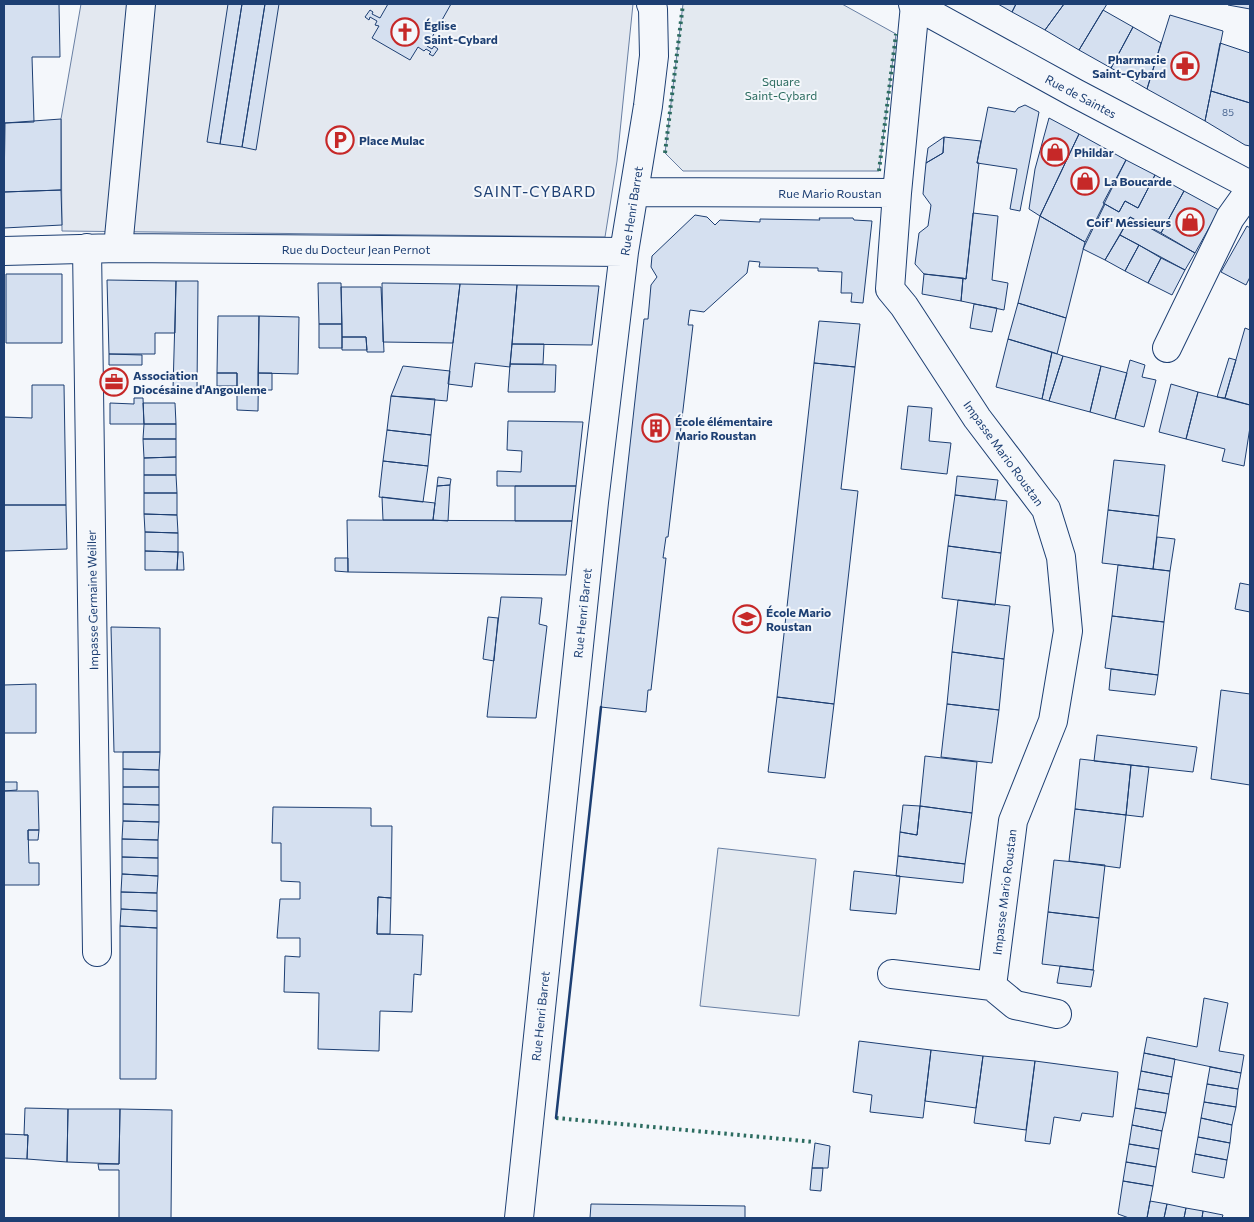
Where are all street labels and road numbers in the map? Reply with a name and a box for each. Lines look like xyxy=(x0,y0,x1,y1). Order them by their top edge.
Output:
street label: Rue de Saintes xyxy=(1043,71,1119,121)
street label: Rue Henri Barret xyxy=(617,165,645,257)
street label: Rue Mario Roustan xyxy=(778,186,882,200)
street label: Rue du Docteur Jean Pernot xyxy=(282,242,430,257)
street label: Impasse Mario Roustan xyxy=(961,398,1047,508)
street label: Impasse Germaine Weiller xyxy=(84,530,100,670)
street label: Rue Henri Barret xyxy=(570,567,594,659)
street label: Impasse Mario Roustan xyxy=(989,828,1019,956)
street label: Rue Henri Barret xyxy=(528,970,552,1062)

